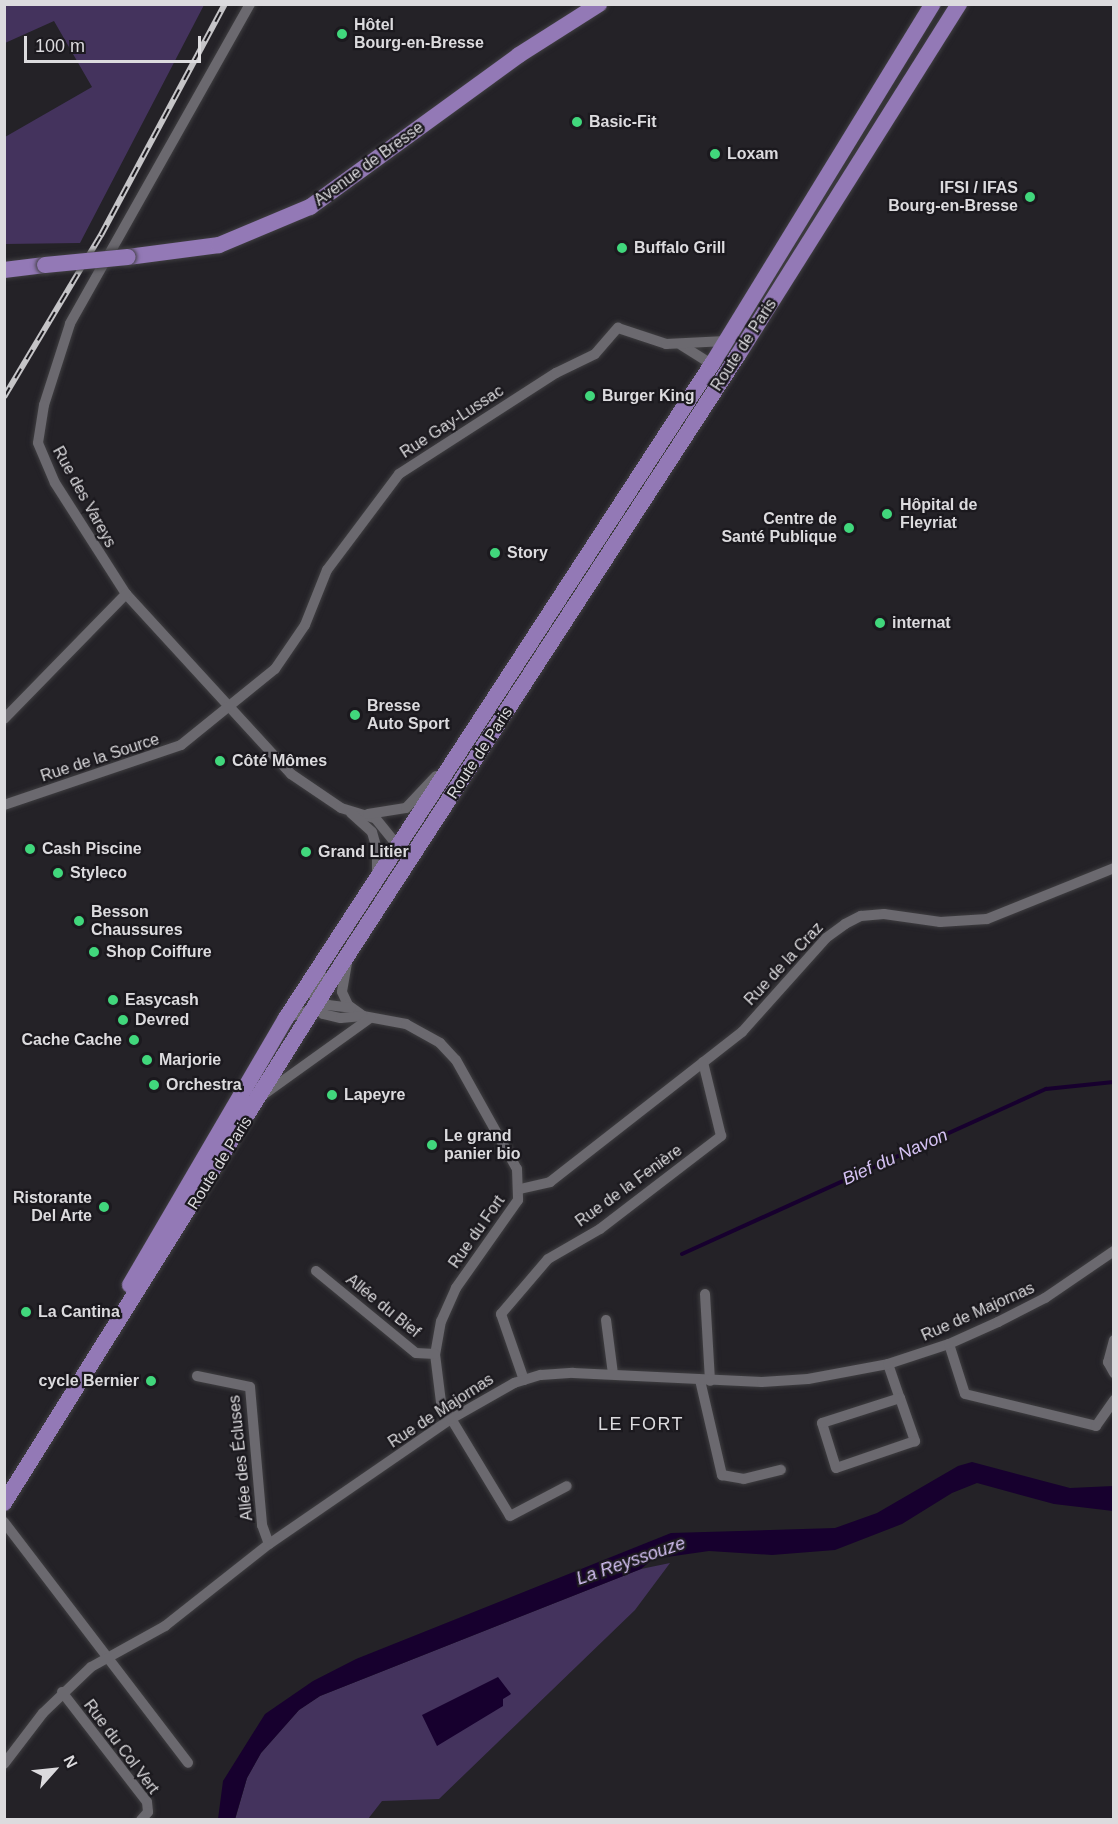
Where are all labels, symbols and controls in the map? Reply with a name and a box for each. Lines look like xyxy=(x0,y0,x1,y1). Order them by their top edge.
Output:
place label: Hôtel Bourg-en-Bresse xyxy=(354,15,484,53)
scale bar xyxy=(27,24,204,62)
marker: Hôtel Bourg-en-Bresse xyxy=(335,27,349,41)
text: 100 m xyxy=(35,36,85,56)
place label: Basic-Fit xyxy=(589,112,657,132)
marker: Basic-Fit xyxy=(570,115,584,129)
street label: Avenue de Bresse xyxy=(311,118,427,210)
place label: Loxam xyxy=(727,144,779,164)
marker: Loxam xyxy=(708,147,722,161)
place label: IFSI / IFAS Bourg-en-Bresse xyxy=(888,178,1018,216)
marker: IFSI / IFAS Bourg-en-Bresse xyxy=(1023,190,1037,204)
place label: Buffalo Grill xyxy=(634,238,726,258)
marker: Buffalo Grill xyxy=(615,241,629,255)
street label: Route de Paris xyxy=(707,295,781,395)
street label: Rue Gay-Lussac xyxy=(397,381,507,463)
place label: Burger King xyxy=(602,386,694,406)
marker: Burger King xyxy=(583,389,597,403)
street label: Rue des Vareys xyxy=(48,443,120,551)
place label: Hôpital de Fleyriat xyxy=(900,495,977,533)
marker: Hôpital de Fleyriat xyxy=(878,505,896,523)
place label: Centre de Santé Publique xyxy=(721,509,837,547)
marker: Centre de Santé Publique xyxy=(842,521,856,535)
place label: Story xyxy=(507,543,548,563)
marker: Story xyxy=(488,546,502,560)
place label: internat xyxy=(892,613,951,633)
marker: internat xyxy=(873,616,887,630)
place label: Bresse Auto Sport xyxy=(367,696,450,734)
street label: Route de Paris xyxy=(443,703,517,803)
marker: Bresse Auto Sport xyxy=(348,708,362,722)
street label: Rue de la Source xyxy=(38,730,162,786)
place label: Côté Mômes xyxy=(232,751,327,771)
marker: Côté Mômes xyxy=(213,754,227,768)
place label: Cash Piscine xyxy=(42,839,142,859)
marker: Cash Piscine xyxy=(23,842,37,856)
place label: Grand Litier xyxy=(318,842,409,862)
marker: Grand Litier xyxy=(299,845,313,859)
place label: Styleco xyxy=(70,863,127,883)
marker: Styleco xyxy=(51,866,65,880)
place label: Besson Chaussures xyxy=(91,902,183,940)
marker: Besson Chaussures xyxy=(72,914,86,928)
street label: Rue de la Craz xyxy=(741,918,827,1010)
place label: Shop Coiffure xyxy=(106,942,212,962)
marker: Shop Coiffure xyxy=(87,945,101,959)
place label: Easycash xyxy=(125,990,199,1010)
marker: Easycash xyxy=(106,993,120,1007)
place label: Devred xyxy=(135,1010,189,1030)
marker: Devred xyxy=(116,1013,130,1027)
place label: Cache Cache xyxy=(22,1030,122,1050)
marker: Cache Cache xyxy=(127,1033,141,1047)
place label: Marjorie xyxy=(159,1050,221,1070)
marker: Marjorie xyxy=(140,1053,154,1067)
place label: Orchestra xyxy=(166,1075,242,1095)
marker: Orchestra xyxy=(147,1078,161,1092)
place label: Lapeyre xyxy=(344,1085,405,1105)
marker: Lapeyre xyxy=(325,1088,339,1102)
street label: Route de Paris xyxy=(184,1113,256,1213)
water label: Bief du Navon xyxy=(839,1124,951,1190)
place label: Le grand panier bio xyxy=(444,1126,520,1164)
marker: Le grand panier bio xyxy=(425,1138,439,1152)
street label: Rue de la Fenière xyxy=(572,1141,686,1231)
place label: Ristorante Del Arte xyxy=(13,1188,92,1226)
street label: Rue du Fort xyxy=(445,1192,509,1272)
marker: Ristorante Del Arte xyxy=(97,1200,111,1214)
street label: Allée du Bief xyxy=(342,1270,424,1342)
street label: Rue de Majornas xyxy=(918,1278,1038,1346)
place label: La Cantina xyxy=(38,1302,120,1322)
marker: La Cantina xyxy=(19,1305,33,1319)
street label: Rue de Majornas xyxy=(385,1370,497,1452)
place label: cycle Bernier xyxy=(38,1371,139,1391)
marker: cycle Bernier xyxy=(144,1374,158,1388)
street label: Allée des Écluses xyxy=(225,1394,257,1522)
district label: LE FORT xyxy=(598,1413,684,1435)
water label: La Reyssouze xyxy=(574,1532,688,1590)
street label: Rue du Col Vert xyxy=(79,1696,163,1798)
north arrow xyxy=(24,1740,84,1800)
text: N xyxy=(60,1753,81,1771)

